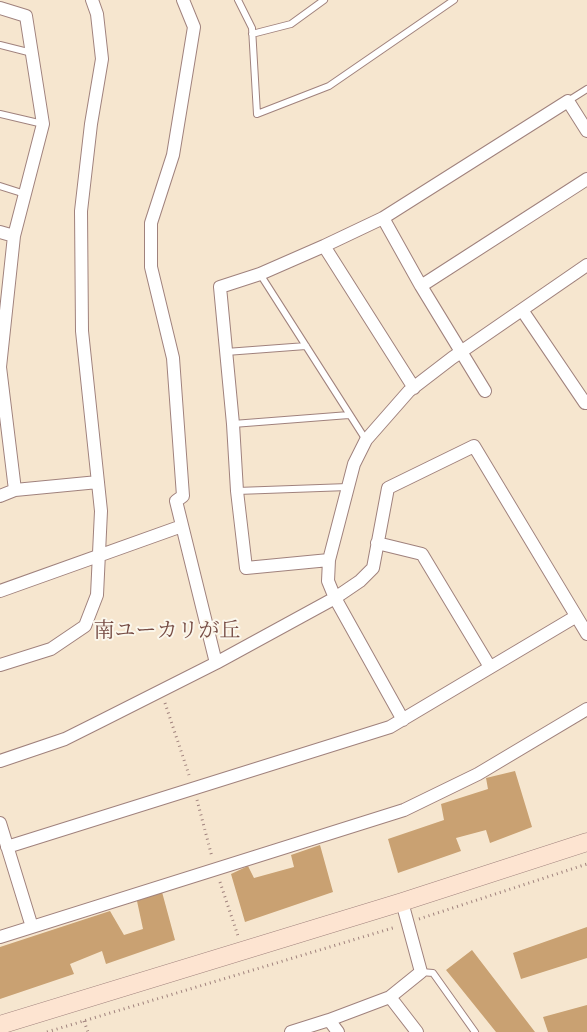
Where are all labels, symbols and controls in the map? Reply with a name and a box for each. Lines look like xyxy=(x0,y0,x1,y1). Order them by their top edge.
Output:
district label: 南ユーカリが丘 xyxy=(94,619,240,645)

